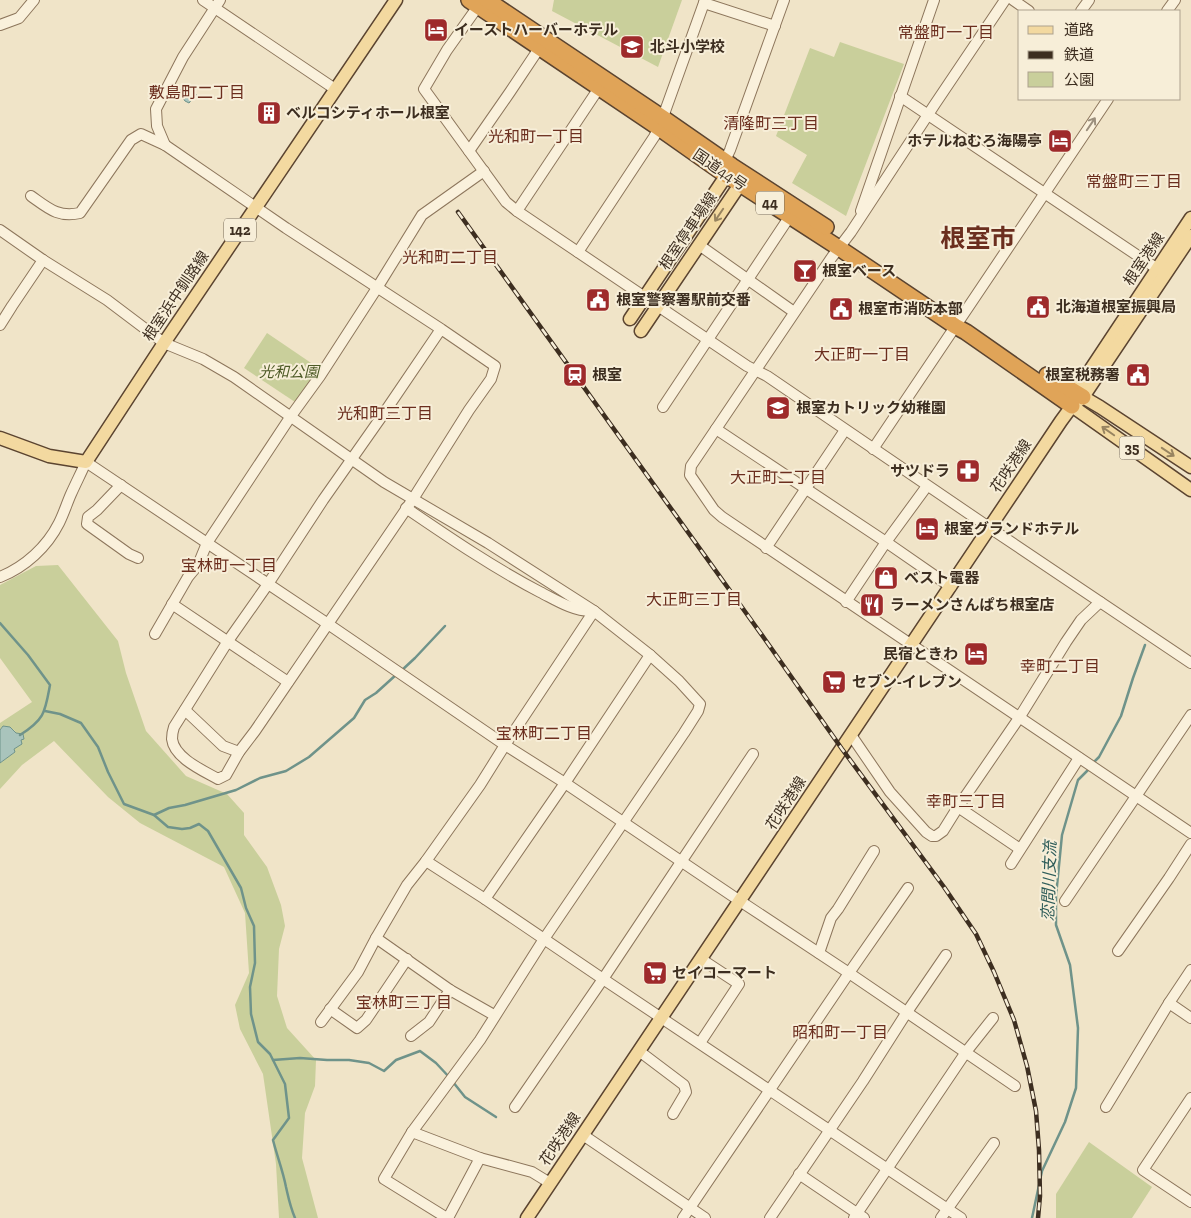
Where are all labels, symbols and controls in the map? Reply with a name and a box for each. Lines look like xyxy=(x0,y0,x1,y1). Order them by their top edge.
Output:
legend xyxy=(1018,10,1181,100)
hotel icon: イーストハーバーホテル xyxy=(423,17,449,43)
place label: イーストハーバーホテル xyxy=(454,21,618,39)
text: 道路 xyxy=(1064,21,1094,39)
district label: 常盤町一丁目 xyxy=(898,23,994,42)
school or university icon: 北斗小学校 xyxy=(619,34,645,60)
place label: 北斗小学校 xyxy=(650,38,725,56)
text: 鉄道 xyxy=(1064,46,1094,64)
text: 公園 xyxy=(1064,71,1094,89)
district label: 敷島町二丁目 xyxy=(149,83,245,102)
building icon: ベルコシティホール根室 xyxy=(256,100,282,126)
place label: ベルコシティホール根室 xyxy=(286,104,450,122)
district label: 清隆町三丁目 xyxy=(723,114,819,133)
one-way arrow xyxy=(1086,117,1096,131)
district label: 光和町一丁目 xyxy=(488,127,584,146)
hotel icon: ホテルねむろ海陽亭 xyxy=(1047,128,1073,154)
place label: ホテルねむろ海陽亭 xyxy=(907,132,1042,150)
street label: 国道44号 xyxy=(690,145,750,195)
district label: 常盤町三丁目 xyxy=(1086,172,1182,191)
street label: 根室停車場線 xyxy=(655,189,721,273)
road number: 44 xyxy=(756,192,784,214)
one-way arrow xyxy=(714,208,724,222)
road number: 142 xyxy=(224,218,256,242)
district label: 根室市 xyxy=(940,223,1016,253)
street label: 根室港線 xyxy=(1120,229,1168,289)
street label: 根室浜中釧路線 xyxy=(139,247,213,345)
district label: 光和町二丁目 xyxy=(402,248,498,267)
bar icon: 根室ベース xyxy=(792,258,818,284)
place label: 根室ベース xyxy=(822,262,896,280)
public building icon: 根室警察署駅前交番 xyxy=(585,287,611,313)
place label: 根室警察署駅前交番 xyxy=(616,291,751,309)
public building icon: 北海道根室振興局 xyxy=(1025,294,1051,320)
public building icon: 根室市消防本部 xyxy=(828,296,854,322)
place label: 北海道根室振興局 xyxy=(1056,298,1176,316)
place label: 根室市消防本部 xyxy=(858,300,963,318)
district label: 大正町一丁目 xyxy=(814,345,910,364)
station icon: 根室 xyxy=(562,362,588,388)
public building icon: 根室税務署 xyxy=(1125,362,1151,388)
park label: 光和公園 xyxy=(259,363,321,381)
place label: 根室 xyxy=(592,366,622,384)
place label: 根室税務署 xyxy=(1045,366,1120,384)
school or university icon: 根室カトリック幼稚園 xyxy=(765,395,791,421)
place label: 根室カトリック幼稚園 xyxy=(796,399,946,417)
district label: 光和町三丁目 xyxy=(337,404,433,423)
one-way arrow xyxy=(1101,426,1115,436)
street label: 花咲港線 xyxy=(987,436,1035,496)
road number: 35 xyxy=(1120,436,1144,459)
one-way arrow xyxy=(1161,447,1175,457)
pharmacy icon: サツドラ xyxy=(955,458,981,484)
place label: サツドラ xyxy=(890,462,950,480)
district label: 大正町二丁目 xyxy=(730,468,826,487)
hotel icon: 根室グランドホテル xyxy=(914,516,940,542)
place label: 根室グランドホテル xyxy=(944,520,1079,538)
district label: 宝林町一丁目 xyxy=(181,556,277,575)
shop icon: ベスト電器 xyxy=(873,565,899,591)
place label: ベスト電器 xyxy=(904,569,980,587)
district label: 大正町三丁目 xyxy=(646,590,742,609)
restaurant icon: ラーメンさんぱち根室店 xyxy=(859,592,885,618)
place label: ラーメンさんぱち根室店 xyxy=(890,596,1054,614)
hotel icon: 民宿ときわ xyxy=(963,641,989,667)
place label: 民宿ときわ xyxy=(883,645,958,663)
district label: 幸町二丁目 xyxy=(1020,657,1100,676)
supermarket icon: セブン-イレブン xyxy=(821,669,847,695)
place label: セブン-イレブン xyxy=(852,673,962,691)
district label: 宝林町二丁目 xyxy=(496,724,592,743)
street label: 花咲港線 xyxy=(762,773,810,833)
district label: 幸町三丁目 xyxy=(926,792,1006,811)
water label: 恋問川支流 xyxy=(1038,838,1060,921)
supermarket icon: セイコーマート xyxy=(642,960,668,986)
place label: セイコーマート xyxy=(672,964,777,982)
district label: 宝林町三丁目 xyxy=(356,993,452,1012)
district label: 昭和町一丁目 xyxy=(792,1023,888,1042)
street label: 花咲港線 xyxy=(536,1109,584,1169)

